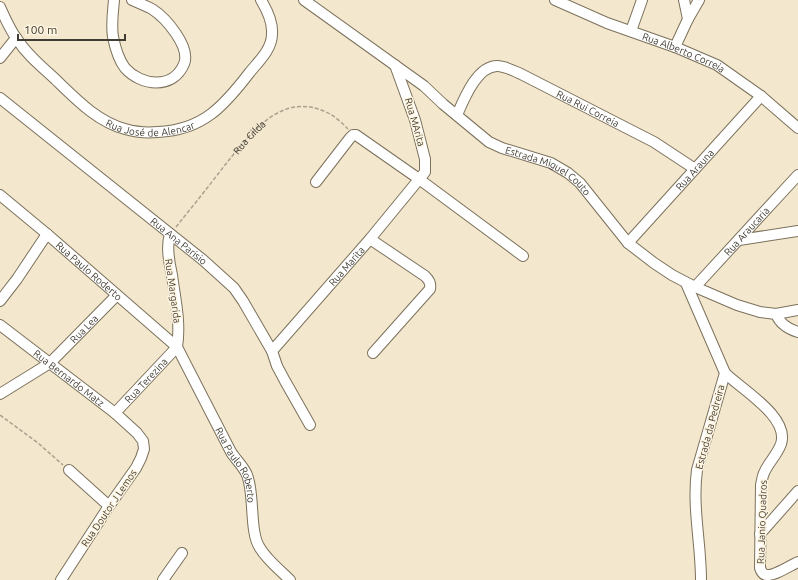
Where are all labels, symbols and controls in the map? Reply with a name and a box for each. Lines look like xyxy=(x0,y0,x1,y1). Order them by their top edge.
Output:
scale bar xyxy=(18,16,125,42)
text: 100 m xyxy=(24,23,57,36)
street label: Rua Alberto Correia xyxy=(641,30,727,74)
street label: Rua Rui Correia xyxy=(555,88,621,129)
street label: Rua MArita xyxy=(403,97,427,147)
street label: Rua José de Alencar xyxy=(104,117,196,138)
street label: Rua Gilda xyxy=(231,118,268,156)
street label: Estrada Miguel Couto xyxy=(504,144,593,197)
street label: Rua Arauna xyxy=(673,147,716,192)
street label: Rua Araucaria xyxy=(722,205,771,257)
street label: Rua Ana Parisio xyxy=(149,215,210,267)
street label: Rua Paulo Roderto xyxy=(54,239,125,302)
street label: Rua Marita xyxy=(326,244,367,288)
street label: Rua Margarida xyxy=(163,258,183,324)
street label: Rua Lea xyxy=(68,312,100,345)
street label: Rua Bernardo Matz xyxy=(32,347,107,409)
street label: Rua Terezina xyxy=(122,356,169,405)
street label: Estrada da Pedreira xyxy=(693,383,727,471)
street label: Rua Paulo Roberto xyxy=(214,425,257,503)
street label: Rua Doutor J Lemos xyxy=(79,467,139,549)
street label: Rua Janio Quadros xyxy=(755,480,769,564)

